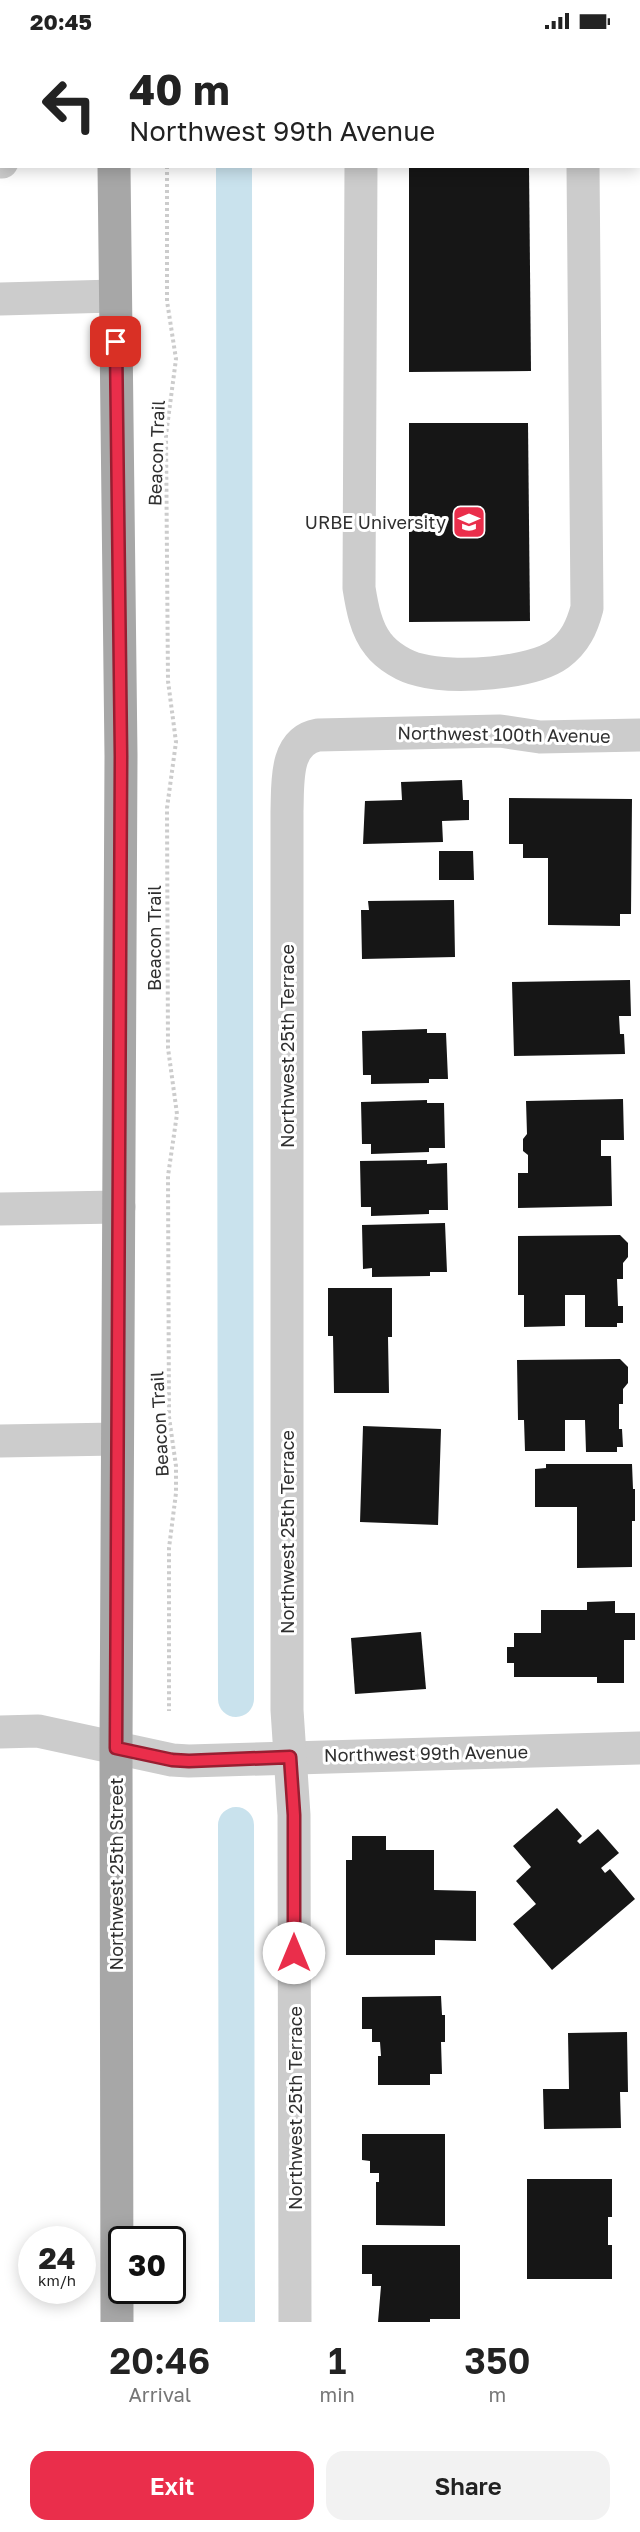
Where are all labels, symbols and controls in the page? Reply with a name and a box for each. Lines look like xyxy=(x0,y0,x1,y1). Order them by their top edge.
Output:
text: 20:45 xyxy=(30,8,92,35)
text: 40 m xyxy=(129,64,230,114)
icon: left xyxy=(30,66,108,144)
text: Northwest 99th Avenue xyxy=(129,115,435,147)
pin xyxy=(90,316,141,367)
icon: arrive xyxy=(99,325,132,358)
street label: Beacon Trail xyxy=(143,399,169,506)
school or university icon: URBE University xyxy=(451,504,487,540)
place label: URBE University xyxy=(305,511,446,533)
street label: Northwest 100th Avenue xyxy=(397,721,611,747)
street label: Beacon Trail xyxy=(143,885,165,991)
street label: Northwest 25th Terrace xyxy=(276,944,298,1148)
street label: Beacon Trail xyxy=(145,1370,173,1477)
street label: Northwest 25th Terrace xyxy=(276,1430,298,1634)
street label: Northwest 99th Avenue xyxy=(324,1740,528,1766)
street label: Northwest 25th Street xyxy=(105,1778,127,1970)
position arrow xyxy=(262,1921,326,1985)
street label: Northwest 25th Terrace xyxy=(284,2006,306,2210)
speed limit sign: 30 xyxy=(108,2226,186,2304)
text: 24 xyxy=(38,2240,76,2276)
text: km/h xyxy=(38,2271,76,2289)
text: 20:46 xyxy=(109,2339,210,2382)
text: 1 xyxy=(328,2339,346,2382)
text: 350 xyxy=(464,2339,531,2382)
text: Arrival xyxy=(128,2382,191,2406)
text: min xyxy=(320,2382,355,2406)
text: m xyxy=(489,2382,506,2406)
button: Exit xyxy=(30,2451,314,2520)
button: Share xyxy=(326,2451,610,2520)

